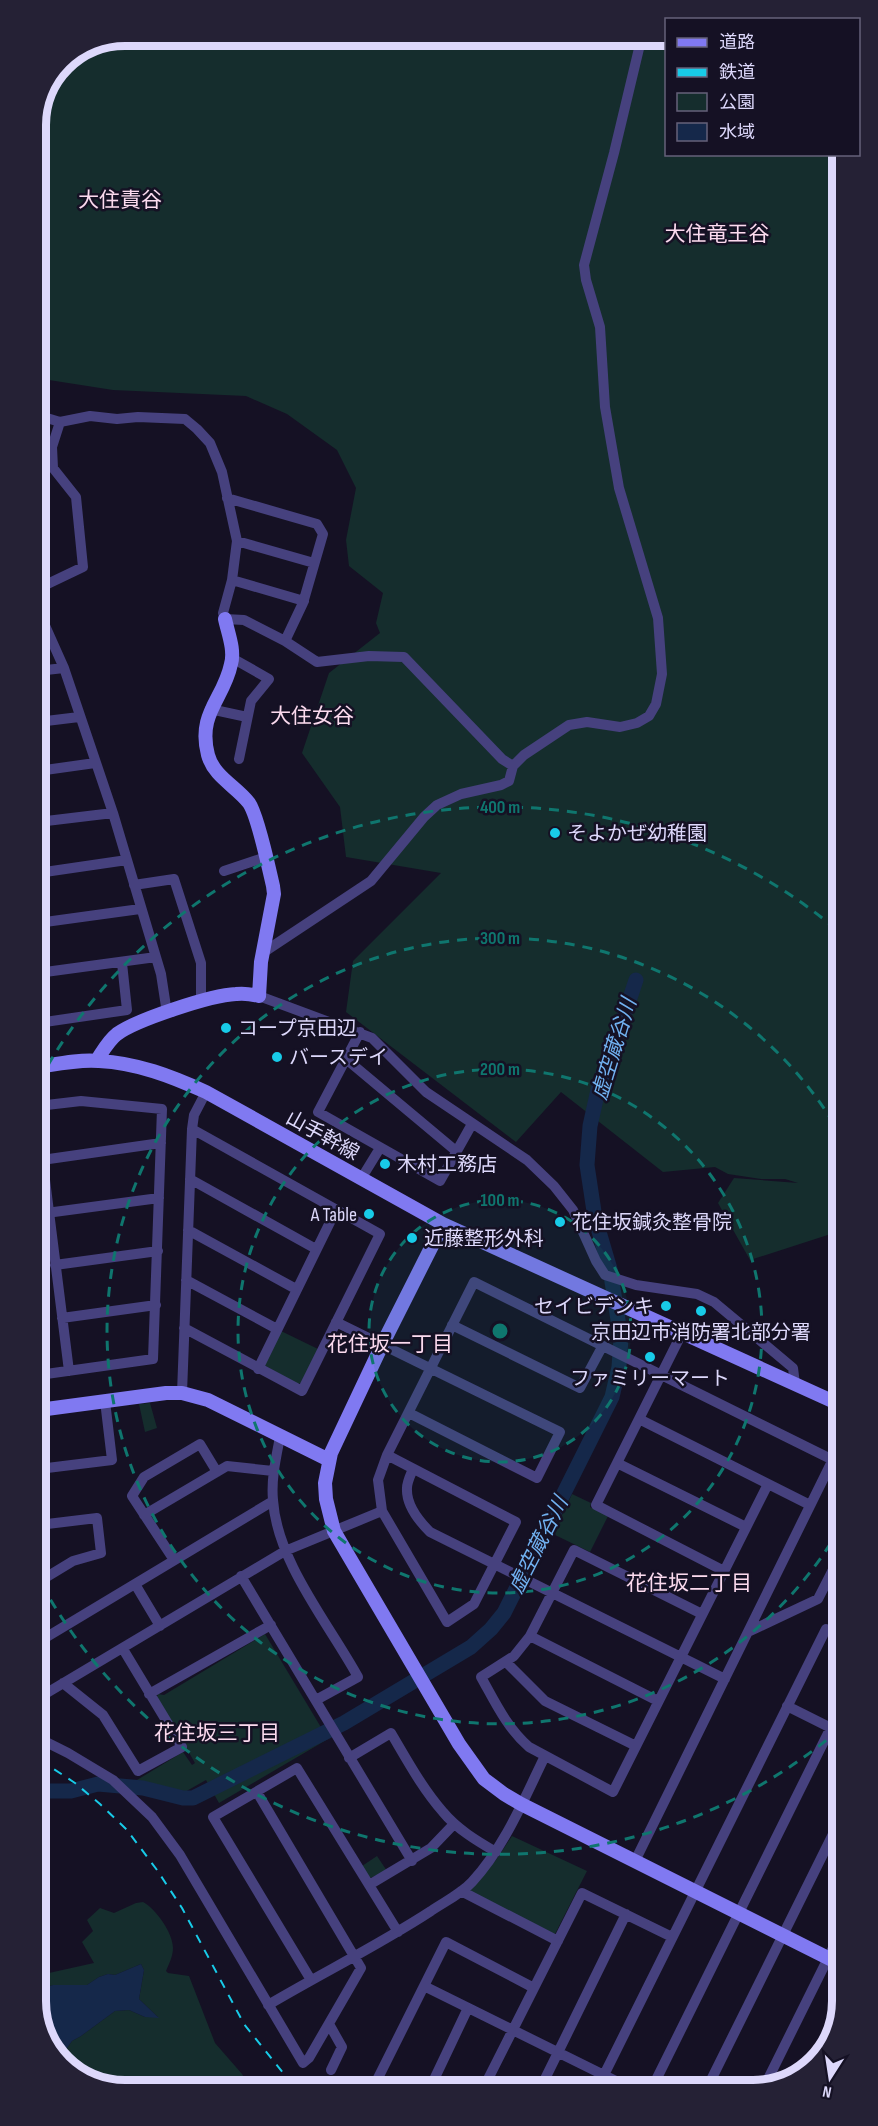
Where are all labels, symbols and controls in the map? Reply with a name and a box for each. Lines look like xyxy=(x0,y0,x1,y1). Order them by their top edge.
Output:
legend xyxy=(665,18,860,156)
text: 道路 xyxy=(719,32,755,53)
text: 鉄道 xyxy=(719,62,755,83)
text: 公園 xyxy=(719,92,755,113)
text: 水域 xyxy=(719,122,755,143)
district label: 大住責谷 xyxy=(78,188,162,213)
district label: 大住竜王谷 xyxy=(665,222,770,247)
district label: 大住女谷 xyxy=(270,704,354,729)
text: 400 m xyxy=(480,797,520,818)
place label: そよかぜ幼稚園 xyxy=(567,822,707,846)
marker: そよかぜ幼稚園 xyxy=(548,826,562,840)
text: 300 m xyxy=(480,928,520,949)
water label: 虚空蔵谷川 xyxy=(587,993,642,1103)
place label: コープ京田辺 xyxy=(238,1017,357,1041)
marker: コープ京田辺 xyxy=(219,1021,233,1035)
place label: バースデイ xyxy=(289,1046,388,1070)
marker: バースデイ xyxy=(270,1050,284,1064)
text: 200 m xyxy=(480,1059,520,1080)
street label: 山手幹線 xyxy=(282,1106,363,1166)
place label: 木村工務店 xyxy=(397,1153,497,1177)
marker: 木村工務店 xyxy=(378,1157,392,1171)
text: 100 m xyxy=(481,1190,520,1211)
place label: A Table xyxy=(310,1203,357,1227)
marker: A Table xyxy=(362,1207,376,1221)
place label: 花住坂鍼灸整骨院 xyxy=(572,1211,732,1235)
marker: 花住坂鍼灸整骨院 xyxy=(553,1215,567,1229)
place label: 近藤整形外科 xyxy=(424,1227,544,1251)
marker: 近藤整形外科 xyxy=(405,1231,419,1245)
place label: セイビデンキ xyxy=(534,1295,654,1319)
marker: セイビデンキ xyxy=(659,1299,673,1313)
marker: 京田辺市消防署北部分署 xyxy=(694,1304,708,1318)
centre of rings xyxy=(490,1321,510,1341)
place label: 京田辺市消防署北部分署 xyxy=(591,1321,811,1345)
district label: 花住坂一丁目 xyxy=(327,1332,453,1357)
marker: ファミリーマート xyxy=(643,1350,657,1364)
place label: ファミリーマート xyxy=(570,1367,730,1391)
water label: 虚空蔵谷川 xyxy=(503,1491,574,1598)
district label: 花住坂二丁目 xyxy=(626,1571,752,1596)
district label: 花住坂三丁目 xyxy=(154,1721,280,1746)
north arrow xyxy=(800,2048,860,2108)
text: N xyxy=(821,2081,833,2101)

